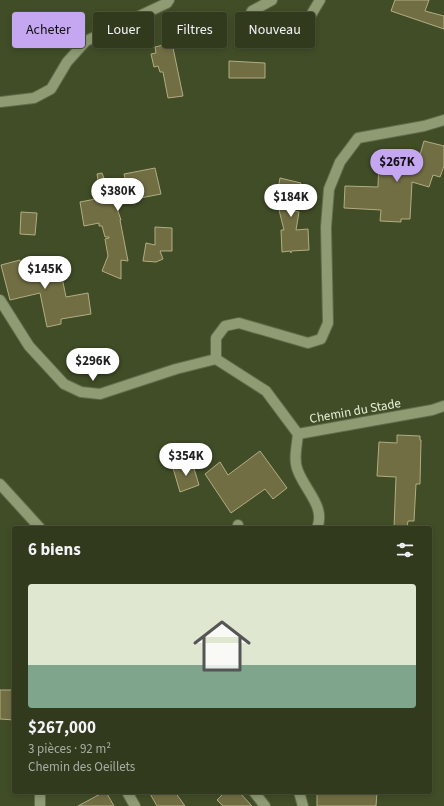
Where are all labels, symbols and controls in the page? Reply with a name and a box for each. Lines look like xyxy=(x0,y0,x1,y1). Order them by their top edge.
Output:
chip: Acheter xyxy=(12,12,85,48)
chip: Louer xyxy=(93,12,154,48)
chip: Filtres xyxy=(162,12,227,48)
chip: Nouveau xyxy=(235,12,315,48)
pin: $267K xyxy=(369,149,425,183)
text: $267K xyxy=(379,153,415,171)
pin: $380K xyxy=(90,178,146,212)
text: $380K xyxy=(100,182,136,200)
pin: $184K xyxy=(263,184,319,218)
text: $184K xyxy=(273,188,309,206)
pin: $145K xyxy=(17,256,73,290)
text: $145K xyxy=(27,260,63,278)
pin: $296K xyxy=(65,348,121,382)
text: $296K xyxy=(75,352,111,370)
street label: Chemin du Stade xyxy=(308,394,402,428)
pin: $354K xyxy=(158,443,214,477)
text: $354K xyxy=(168,447,204,465)
text: 6 biens xyxy=(28,538,81,562)
icon: filters xyxy=(394,539,416,561)
icon: home xyxy=(186,610,258,682)
text: $267,000 xyxy=(28,716,96,740)
text: 3 pièces · 92 m² xyxy=(28,740,111,758)
text: Chemin des Oeillets xyxy=(28,758,135,776)

